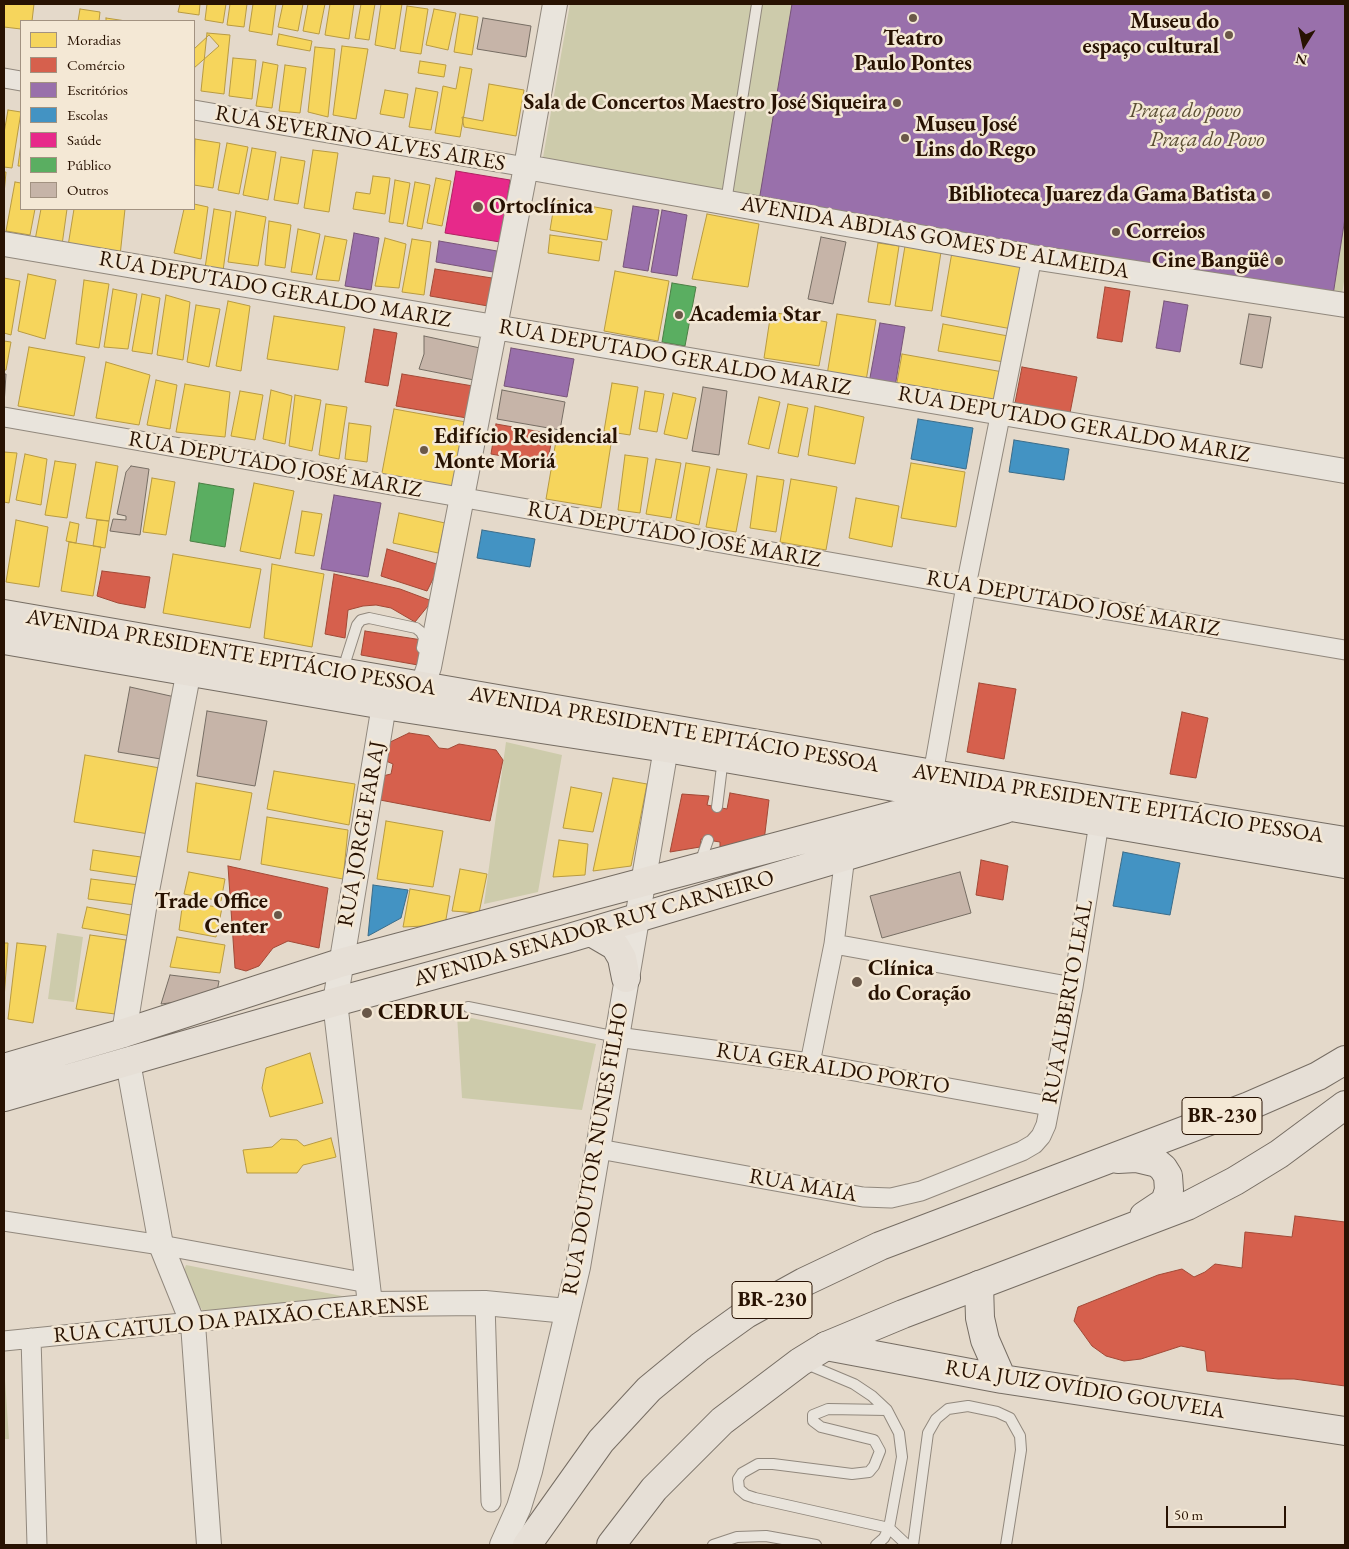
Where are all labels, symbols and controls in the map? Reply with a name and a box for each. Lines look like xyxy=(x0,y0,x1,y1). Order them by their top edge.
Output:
place label: Museu do espaço cultural xyxy=(1083,9,1219,60)
marker: Teatro Paulo Pontes xyxy=(907,12,919,24)
legend xyxy=(20,20,195,210)
north arrow xyxy=(1279,20,1329,70)
place label: Teatro Paulo Pontes xyxy=(854,26,972,78)
marker: Museu do espaço cultural xyxy=(1223,29,1235,41)
text: Moradias xyxy=(67,30,121,49)
text: N xyxy=(1294,50,1309,70)
text: Comércio xyxy=(67,55,125,74)
text: Escritórios xyxy=(67,80,128,99)
place label: Sala de Concertos Maestro José Siqueira xyxy=(524,90,887,116)
marker: Sala de Concertos Maestro José Siqueira xyxy=(891,97,903,109)
park label: Praça do povo xyxy=(1129,98,1241,124)
street label: RUA SEVERINO ALVES AIRES xyxy=(213,100,507,178)
text: Escolas xyxy=(67,105,108,124)
place label: Museu José Lins do Rego xyxy=(915,112,1036,164)
park label: Praça do Povo xyxy=(1149,127,1265,153)
text: Saúde xyxy=(67,130,101,149)
marker: Museu José Lins do Rego xyxy=(899,132,911,144)
text: Público xyxy=(67,155,111,174)
text: Outros xyxy=(67,180,108,199)
place label: Biblioteca Juarez da Gama Batista xyxy=(948,182,1256,208)
marker: Biblioteca Juarez da Gama Batista xyxy=(1260,189,1272,201)
street label: AVENIDA ABDIAS GOMES DE ALMEIDA xyxy=(739,191,1131,285)
place label: Ortoclínica xyxy=(489,194,593,220)
marker: Ortoclínica xyxy=(471,200,485,214)
place label: Correios xyxy=(1126,219,1205,245)
marker: Correios xyxy=(1110,226,1122,238)
street label: RUA DEPUTADO GERALDO MARIZ xyxy=(97,246,453,334)
place label: Cine Bangüê xyxy=(1152,248,1269,274)
marker: Cine Bangüê xyxy=(1273,255,1285,267)
place label: Academia Star xyxy=(689,302,821,328)
marker: Academia Star xyxy=(673,309,685,321)
street label: RUA DEPUTADO GERALDO MARIZ xyxy=(497,314,853,402)
street label: RUA DEPUTADO GERALDO MARIZ xyxy=(896,381,1252,469)
place label: Edifício Residencial Monte Moriá xyxy=(434,424,618,476)
street label: RUA DEPUTADO JOSÉ MARIZ xyxy=(126,426,424,504)
marker: Edifício Residencial Monte Moriá xyxy=(418,444,430,456)
street label: RUA DEPUTADO JOSÉ MARIZ xyxy=(525,496,823,574)
street label: RUA DEPUTADO JOSÉ MARIZ xyxy=(924,565,1222,643)
street label: AVENIDA PRESIDENTE EPITÁCIO PESSOA xyxy=(24,604,438,702)
street label: AVENIDA PRESIDENTE EPITÁCIO PESSOA xyxy=(467,681,881,779)
street label: RUA JORGE FARAJ xyxy=(333,739,391,929)
street label: AVENIDA PRESIDENTE EPITÁCIO PESSOA xyxy=(911,758,1325,850)
street label: AVENIDA SENADOR RUY CARNEIRO xyxy=(411,865,777,993)
place label: Trade Office Center xyxy=(155,889,268,940)
street label: RUA ALBERTO LEAL xyxy=(1037,898,1099,1106)
marker: Trade Office Center xyxy=(272,909,284,921)
place label: Clínica do Coração xyxy=(868,956,971,1008)
marker: Clínica do Coração xyxy=(850,975,864,989)
place label: CEDRUL xyxy=(378,1000,469,1026)
street label: RUA DOUTOR NUNES FILHO xyxy=(557,1001,635,1297)
marker: CEDRUL xyxy=(360,1006,374,1020)
street label: RUA GERALDO PORTO xyxy=(714,1038,952,1100)
road number: BR-230 xyxy=(1182,1098,1262,1134)
street label: RUA MAIA xyxy=(747,1164,859,1208)
road number: BR-230 xyxy=(732,1282,812,1318)
street label: RUA CATULO DA PAIXÃO CEARENSE xyxy=(52,1290,430,1350)
street label: RUA JUIZ OVÍDIO GOUVEIA xyxy=(943,1355,1227,1425)
scale bar xyxy=(1169,1496,1289,1528)
text: 50 m xyxy=(1174,1505,1203,1524)

